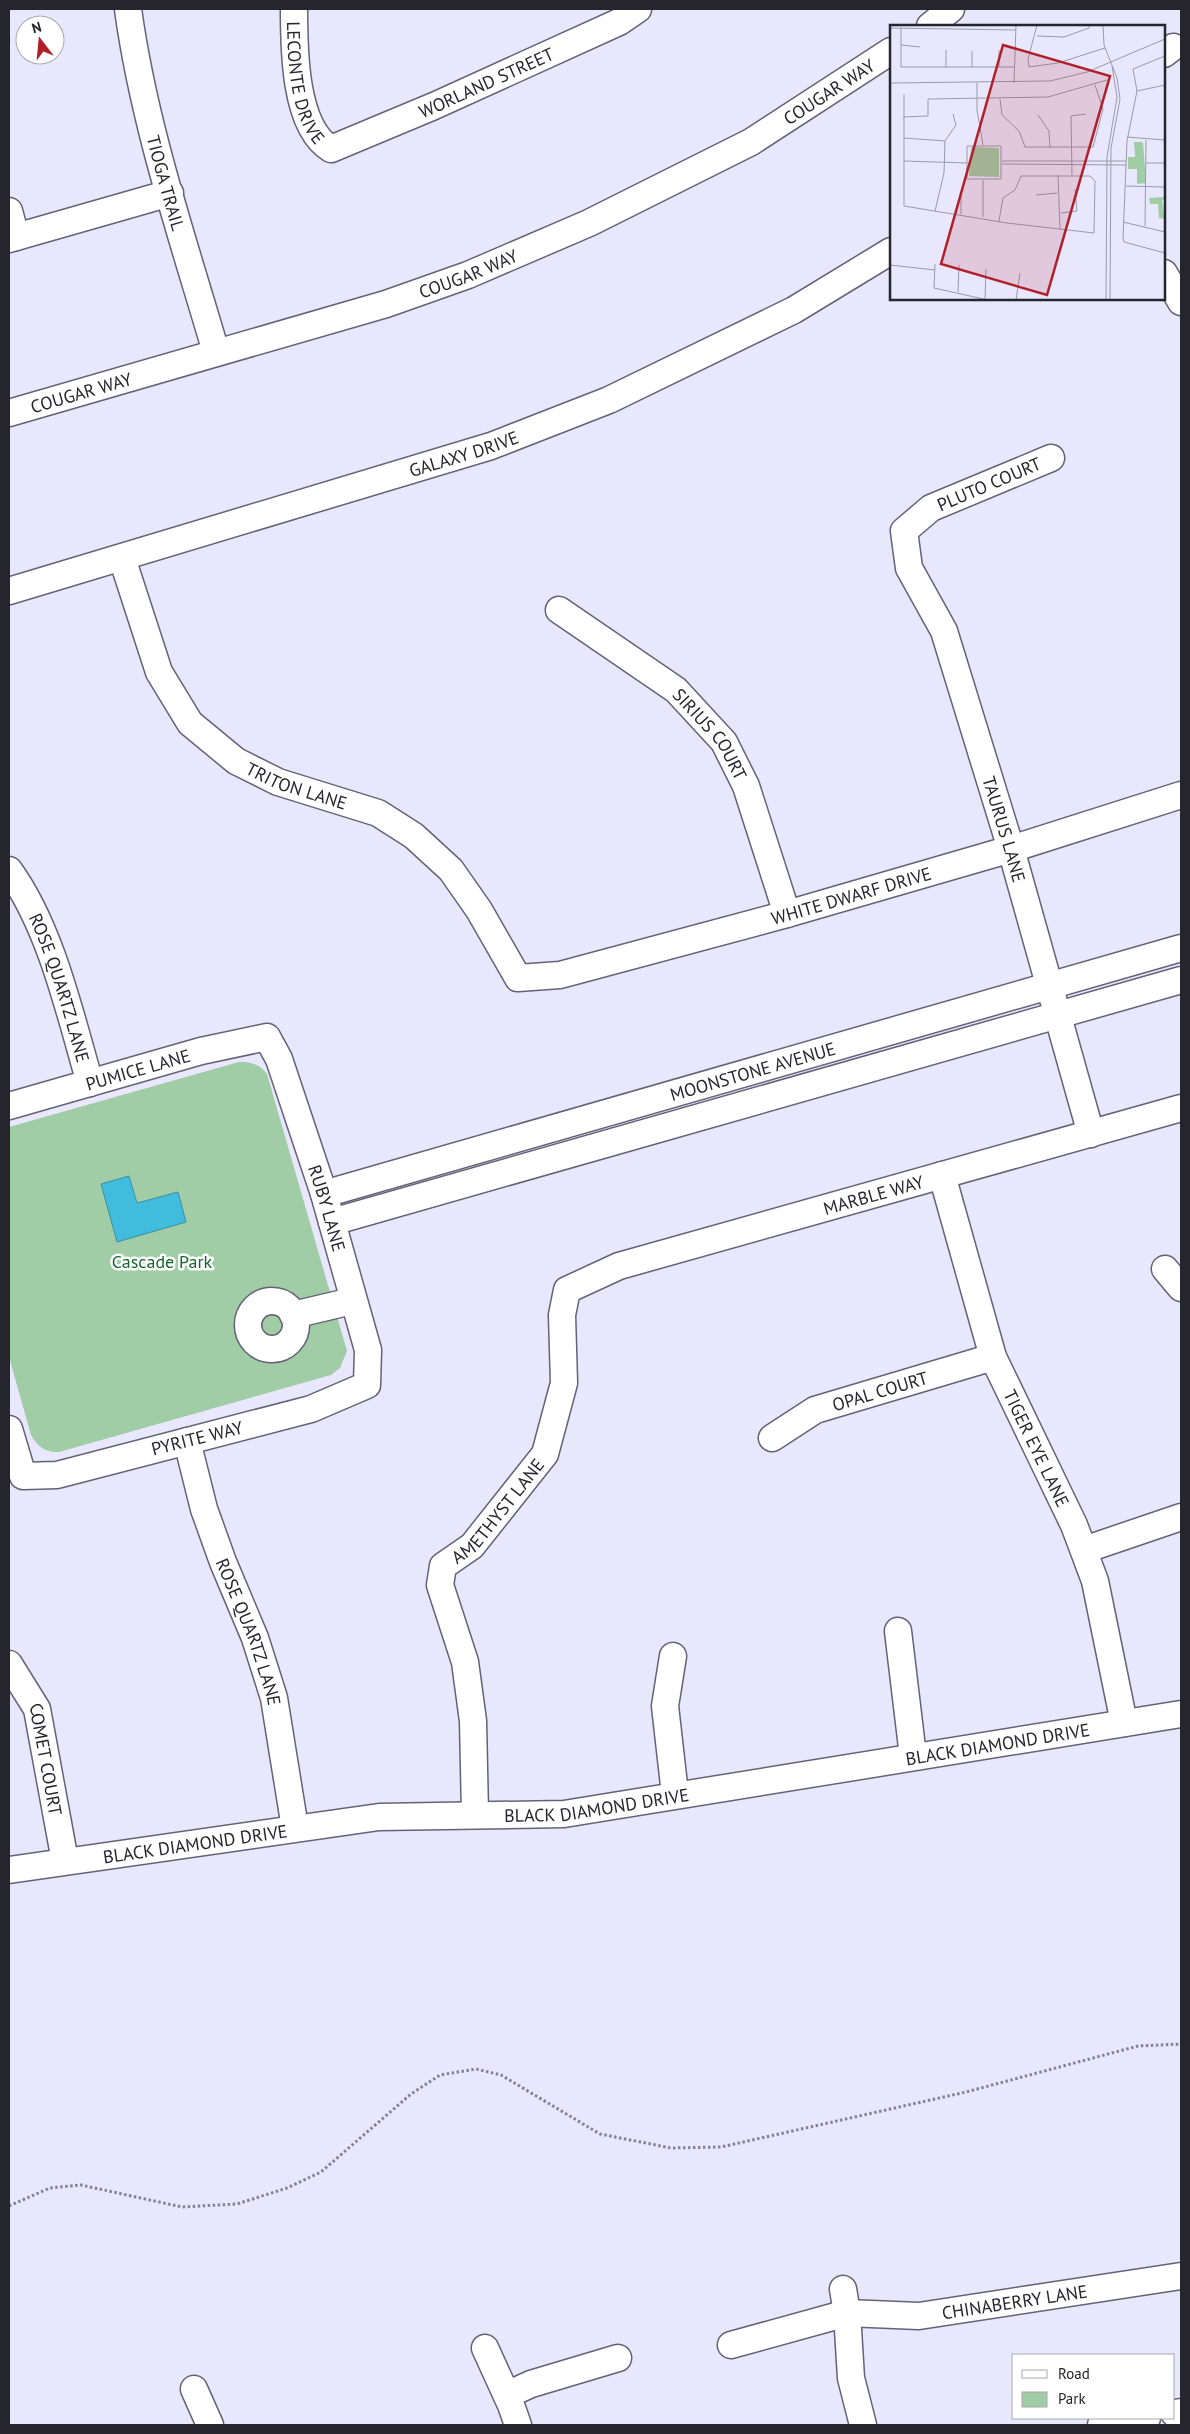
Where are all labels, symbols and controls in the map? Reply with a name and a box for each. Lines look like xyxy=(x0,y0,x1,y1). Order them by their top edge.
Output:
north arrow xyxy=(15,15,65,65)
text: N xyxy=(30,18,43,37)
street label: LECONTE DRIVE xyxy=(283,21,330,148)
inset map xyxy=(890,25,1165,300)
street label: WORLAND STREET xyxy=(415,42,557,123)
street label: COUGAR WAY xyxy=(779,53,879,130)
street label: TIOGA TRAIL xyxy=(142,133,190,233)
street label: COUGAR WAY xyxy=(416,244,521,303)
street label: COUGAR WAY xyxy=(28,367,134,418)
street label: GALAXY DRIVE xyxy=(406,425,522,482)
street label: PLUTO COURT xyxy=(934,452,1044,516)
street label: SIRIUS COURT xyxy=(668,683,752,784)
street label: TRITON LANE xyxy=(242,756,350,814)
street label: TAURUS LANE xyxy=(978,773,1031,885)
street label: WHITE DWARF DRIVE xyxy=(769,861,934,929)
street label: ROSE QUARTZ LANE xyxy=(24,909,95,1065)
street label: MOONSTONE AVENUE xyxy=(667,1036,838,1106)
street label: PUMICE LANE xyxy=(83,1043,193,1095)
street label: RUBY LANE xyxy=(304,1162,351,1254)
street label: MARBLE WAY xyxy=(821,1169,926,1220)
park label: Cascade Park xyxy=(112,1250,213,1273)
street label: OPAL COURT xyxy=(829,1366,930,1416)
street label: TIGER EYE LANE xyxy=(999,1386,1075,1510)
street label: PYRITE WAY xyxy=(149,1416,245,1460)
street label: AMETHYST LANE xyxy=(447,1453,549,1569)
street label: ROSE QUARTZ LANE xyxy=(211,1555,286,1707)
street label: COMET COURT xyxy=(24,1698,68,1817)
street label: BLACK DIAMOND DRIVE xyxy=(904,1717,1091,1770)
street label: BLACK DIAMOND DRIVE xyxy=(504,1782,690,1826)
street label: BLACK DIAMOND DRIVE xyxy=(101,1819,289,1868)
street label: CHINABERRY LANE xyxy=(940,2279,1089,2324)
legend xyxy=(1012,2354,1175,2419)
text: Road xyxy=(1058,2364,1090,2383)
text: Park xyxy=(1058,2389,1086,2408)

